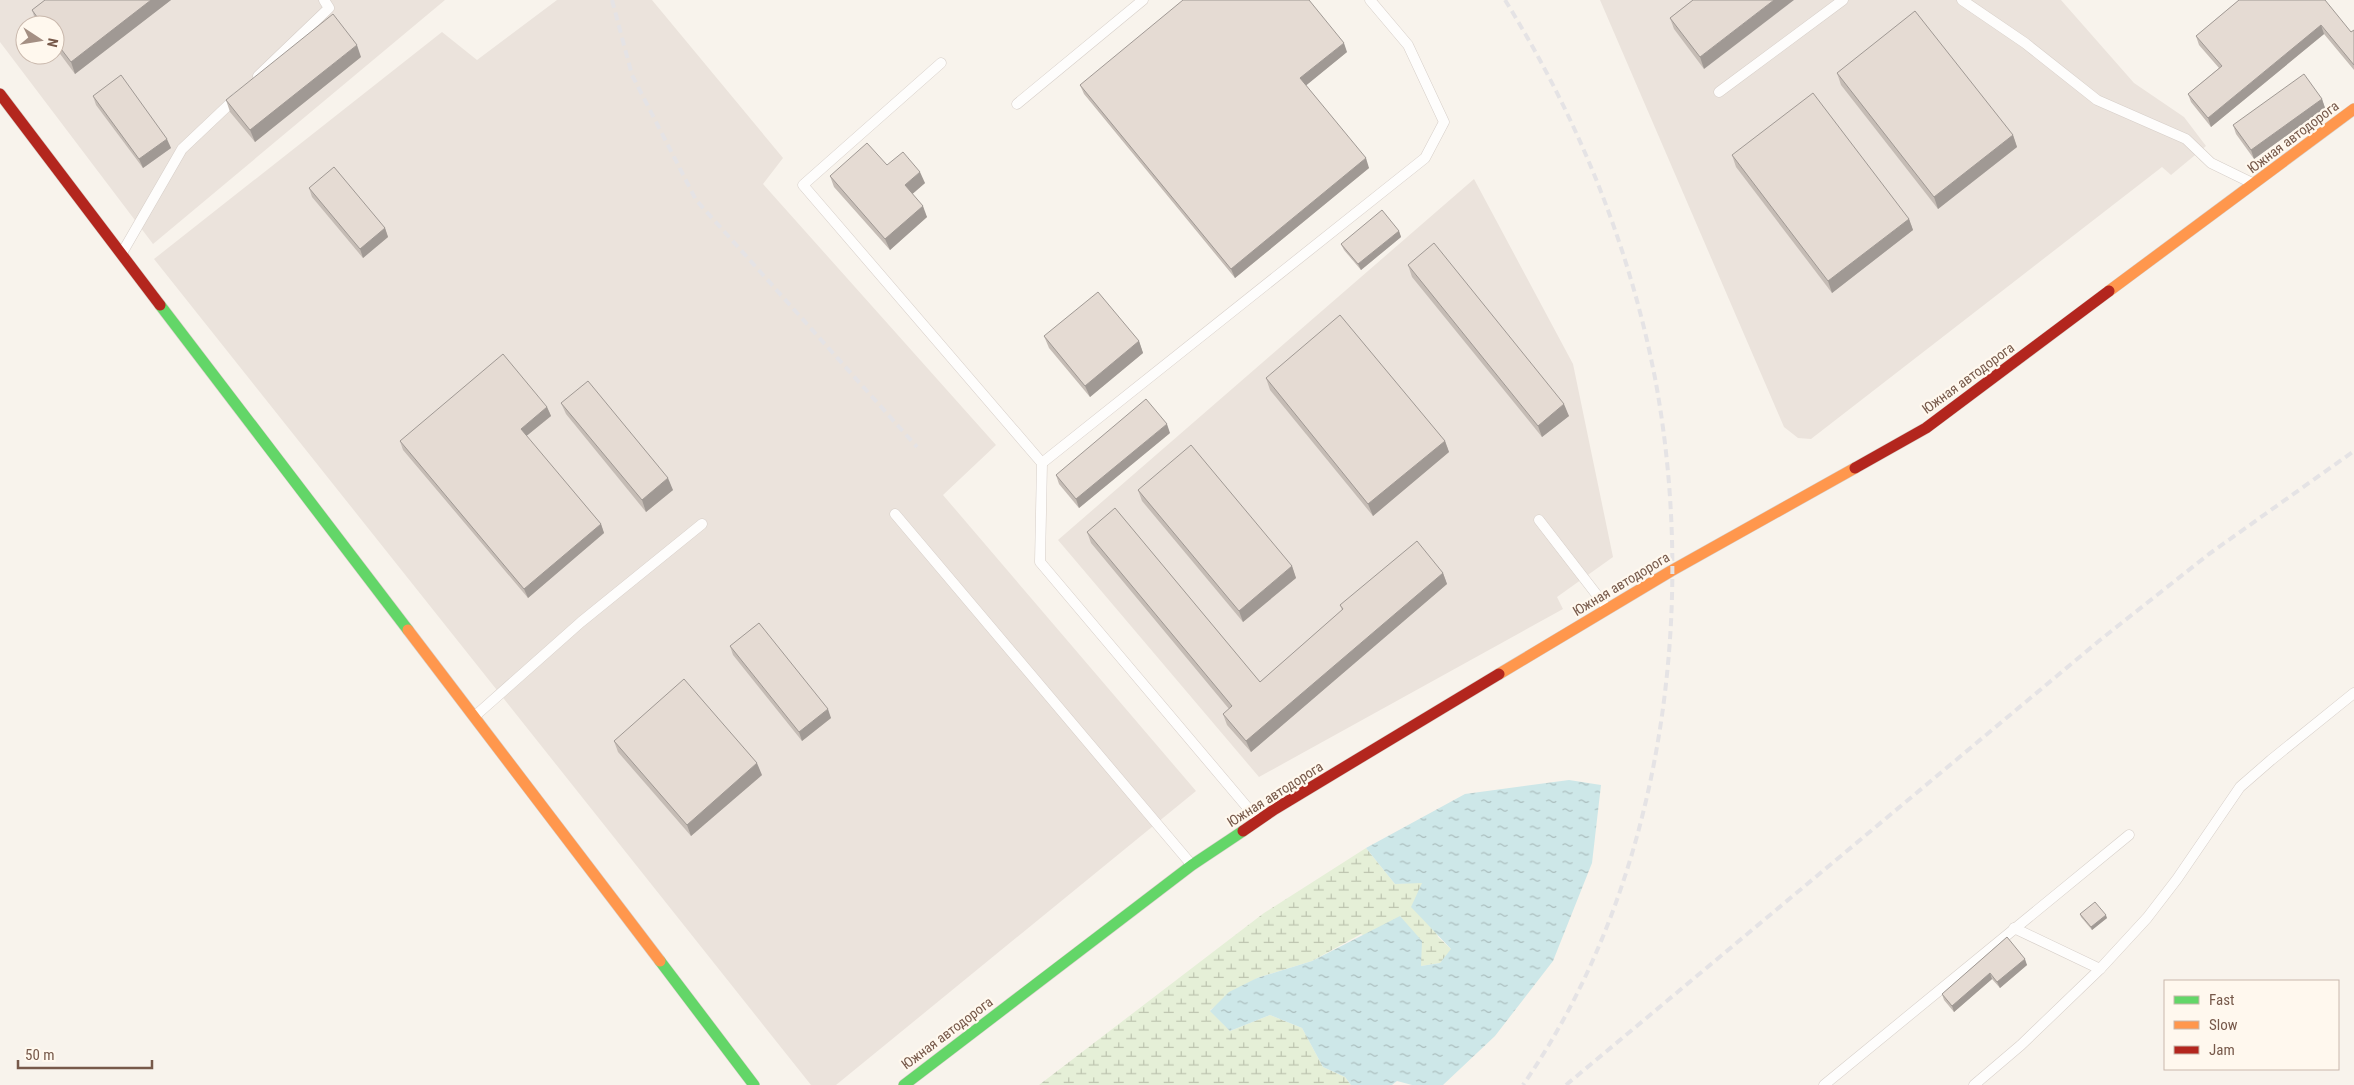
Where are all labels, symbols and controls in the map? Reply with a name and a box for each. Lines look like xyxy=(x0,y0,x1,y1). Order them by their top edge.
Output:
north arrow xyxy=(15,15,65,65)
text: N xyxy=(44,37,61,49)
street label: Южная автодорога xyxy=(2244,97,2342,177)
street label: Южная автодорога xyxy=(1919,339,2017,417)
street label: Южная автодорога xyxy=(1570,549,1672,619)
street label: Южная автодорога xyxy=(1224,758,1326,830)
legend xyxy=(2164,980,2339,1070)
text: Fast xyxy=(2209,991,2234,1009)
street label: Южная автодорога xyxy=(898,993,996,1073)
text: Slow xyxy=(2209,1016,2238,1034)
scale bar xyxy=(18,1038,151,1070)
text: Jam xyxy=(2209,1041,2235,1059)
text: 50 m xyxy=(25,1046,55,1064)

